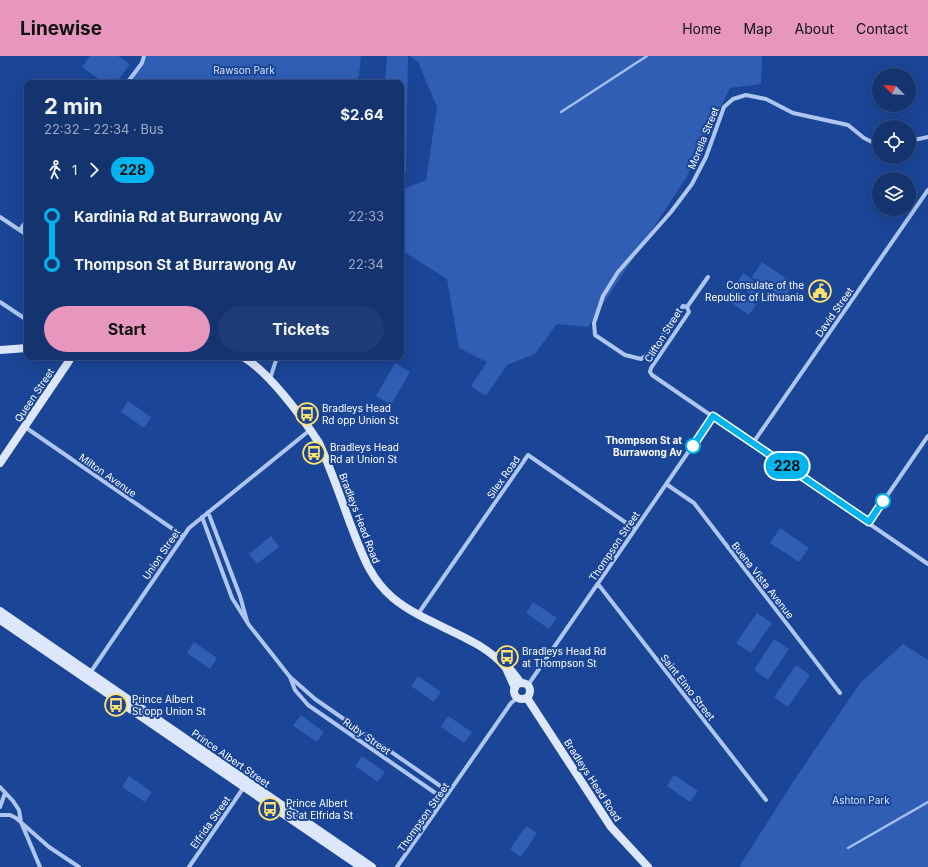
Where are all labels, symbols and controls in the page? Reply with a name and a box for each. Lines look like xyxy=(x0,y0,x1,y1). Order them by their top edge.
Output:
text: Linewise xyxy=(20,17,102,40)
text: Home xyxy=(682,20,721,37)
text: Map xyxy=(743,20,773,37)
text: About xyxy=(795,20,834,37)
text: Contact xyxy=(856,20,908,37)
park label: Rawson Park xyxy=(213,64,275,76)
north arrow xyxy=(872,68,916,112)
map controls xyxy=(872,68,916,216)
text: 2 min xyxy=(44,93,103,119)
text: $2.64 xyxy=(340,105,384,124)
street label: Morella Street xyxy=(685,105,721,171)
button: locate xyxy=(872,120,916,164)
text: 22:32 – 22:34 · Bus xyxy=(44,121,164,137)
icon: walk xyxy=(44,159,66,181)
icon: forward xyxy=(83,159,105,181)
text: 228 xyxy=(119,161,146,178)
text: 1 xyxy=(72,162,77,178)
button: layers xyxy=(872,172,916,216)
text: Kardinia Rd at Burrawong Av xyxy=(74,207,282,226)
text: 22:33 xyxy=(348,208,384,224)
text: Thompson St at Burrawong Av xyxy=(74,255,296,274)
text: 22:34 xyxy=(348,256,384,272)
public building icon: Consulate of the Republic of Lithuania xyxy=(807,278,833,304)
place label: Consulate of the Republic of Lithuania xyxy=(705,279,804,303)
street label: David Street xyxy=(812,284,856,339)
street label: Clifton Street xyxy=(642,305,685,364)
button: Start xyxy=(44,306,210,352)
button: Tickets xyxy=(218,306,384,352)
street label: Queen Street xyxy=(12,365,57,424)
bus stop icon: Bradleys Head Rd opp Union St xyxy=(294,401,320,427)
place label: Bradleys Head Rd opp Union St xyxy=(322,402,399,426)
place label: Thompson St at Burrawong Av xyxy=(605,434,682,459)
marker: Thompson St at Burrawong Av xyxy=(685,438,701,454)
bus stop icon: Bradleys Head Rd at Union St xyxy=(301,440,327,466)
place label: Bradleys Head Rd at Union St xyxy=(330,441,399,465)
street label: Milton Avenue xyxy=(77,451,139,499)
street label: Silex Road xyxy=(484,453,522,501)
line badge: 228 xyxy=(764,453,810,479)
text: 228 xyxy=(774,457,800,474)
street label: Bradleys Head Road xyxy=(337,471,383,565)
unlabelled marker xyxy=(875,493,891,509)
street label: Thompson Street xyxy=(586,508,642,583)
street label: Union Street xyxy=(140,526,183,582)
street label: Buena Vista Avenue xyxy=(729,539,797,621)
bus stop icon: Bradleys Head Rd at Thompson St xyxy=(494,644,520,670)
place label: Bradleys Head Rd at Thompson St xyxy=(522,645,606,669)
street label: Saint Elmo Street xyxy=(658,652,718,723)
bus stop icon: Prince Albert St opp Union St xyxy=(103,692,129,718)
place label: Prince Albert St opp Union St xyxy=(132,693,206,717)
street label: Ruby Street xyxy=(341,715,394,757)
street label: Prince Albert Street xyxy=(190,727,273,790)
street label: Bradleys Head Road xyxy=(562,737,624,823)
street label: Thompson Street xyxy=(395,780,452,854)
street label: Elfrida Street xyxy=(188,793,233,851)
park label: Ashton Park xyxy=(832,794,890,806)
bus stop icon: Prince Albert St at Elfrida St xyxy=(257,796,283,822)
place label: Prince Albert St at Elfrida St xyxy=(286,797,354,821)

